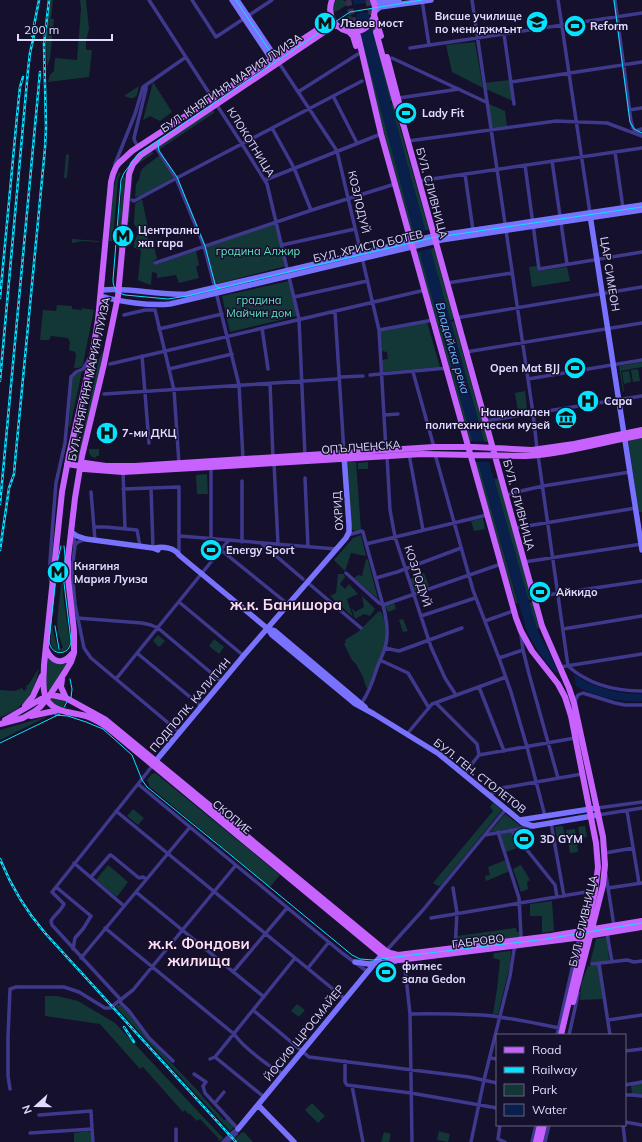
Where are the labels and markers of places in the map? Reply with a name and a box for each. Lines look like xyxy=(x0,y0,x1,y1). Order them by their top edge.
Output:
place label: Висше училище по мениджмънт xyxy=(435,9,523,36)
school or university icon: Висше училище по мениджмънт xyxy=(524,9,550,35)
metro station icon: Лъвов мост xyxy=(312,10,338,36)
sports icon: Reform xyxy=(562,13,588,39)
place label: Лъвов мост xyxy=(340,16,404,30)
place label: Reform xyxy=(590,19,628,33)
sports icon: Lady Fit xyxy=(393,100,419,126)
place label: Lady Fit xyxy=(422,106,464,120)
metro station icon: Централна жп гара xyxy=(110,223,136,249)
place label: Централна жп гара xyxy=(137,223,200,250)
sports icon: Open Mat BJJ xyxy=(562,355,588,381)
place label: Open Mat BJJ xyxy=(490,361,560,375)
hospital icon: Сара xyxy=(575,388,601,414)
place label: Сара xyxy=(604,394,632,408)
place label: Национален политехнически музей xyxy=(425,405,550,432)
museum icon: Национален политехнически музей xyxy=(553,405,579,431)
hospital icon: 7-ми ДКЦ xyxy=(94,420,120,446)
place label: 7-ми ДКЦ xyxy=(122,426,177,440)
sports icon: Energy Sport xyxy=(198,537,224,563)
place label: Energy Sport xyxy=(226,543,295,557)
metro station icon: Княгиня Мария Луиза xyxy=(45,559,71,585)
place label: Княгиня Мария Луиза xyxy=(74,559,148,586)
sports icon: Айкидо xyxy=(527,579,553,605)
place label: Айкидо xyxy=(556,585,598,599)
sports icon: 3D GYM xyxy=(511,826,537,852)
place label: 3D GYM xyxy=(540,832,583,846)
sports icon: фитнес зала Gedon xyxy=(373,959,399,985)
place label: фитнес зала Gedon xyxy=(402,959,466,986)

